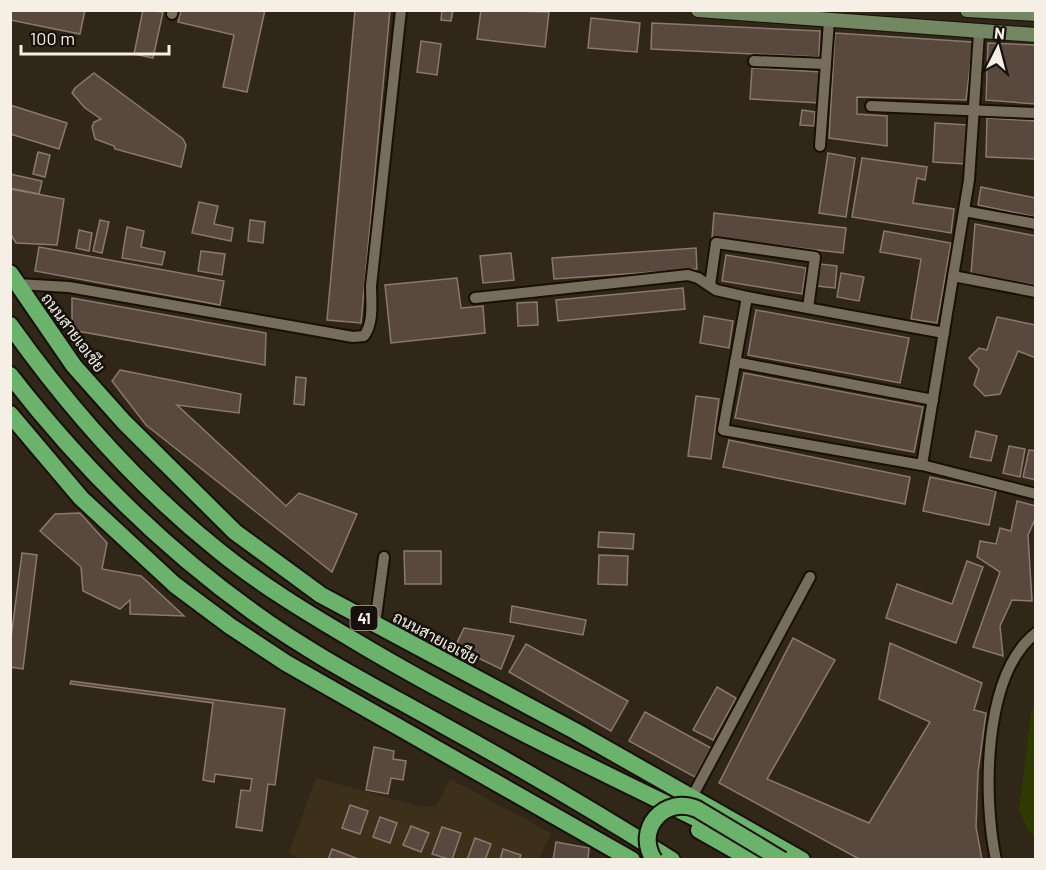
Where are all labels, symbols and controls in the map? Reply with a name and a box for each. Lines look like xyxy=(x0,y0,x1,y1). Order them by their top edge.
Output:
scale bar xyxy=(21,18,170,56)
north arrow xyxy=(968,18,1028,78)
text: N xyxy=(993,23,1006,43)
text: 100 m xyxy=(30,27,75,49)
street label: ถนนสายเอเชีย xyxy=(38,288,111,375)
road number: 41 xyxy=(350,606,378,630)
street label: ถนนสายเอเชีย xyxy=(390,606,482,667)

